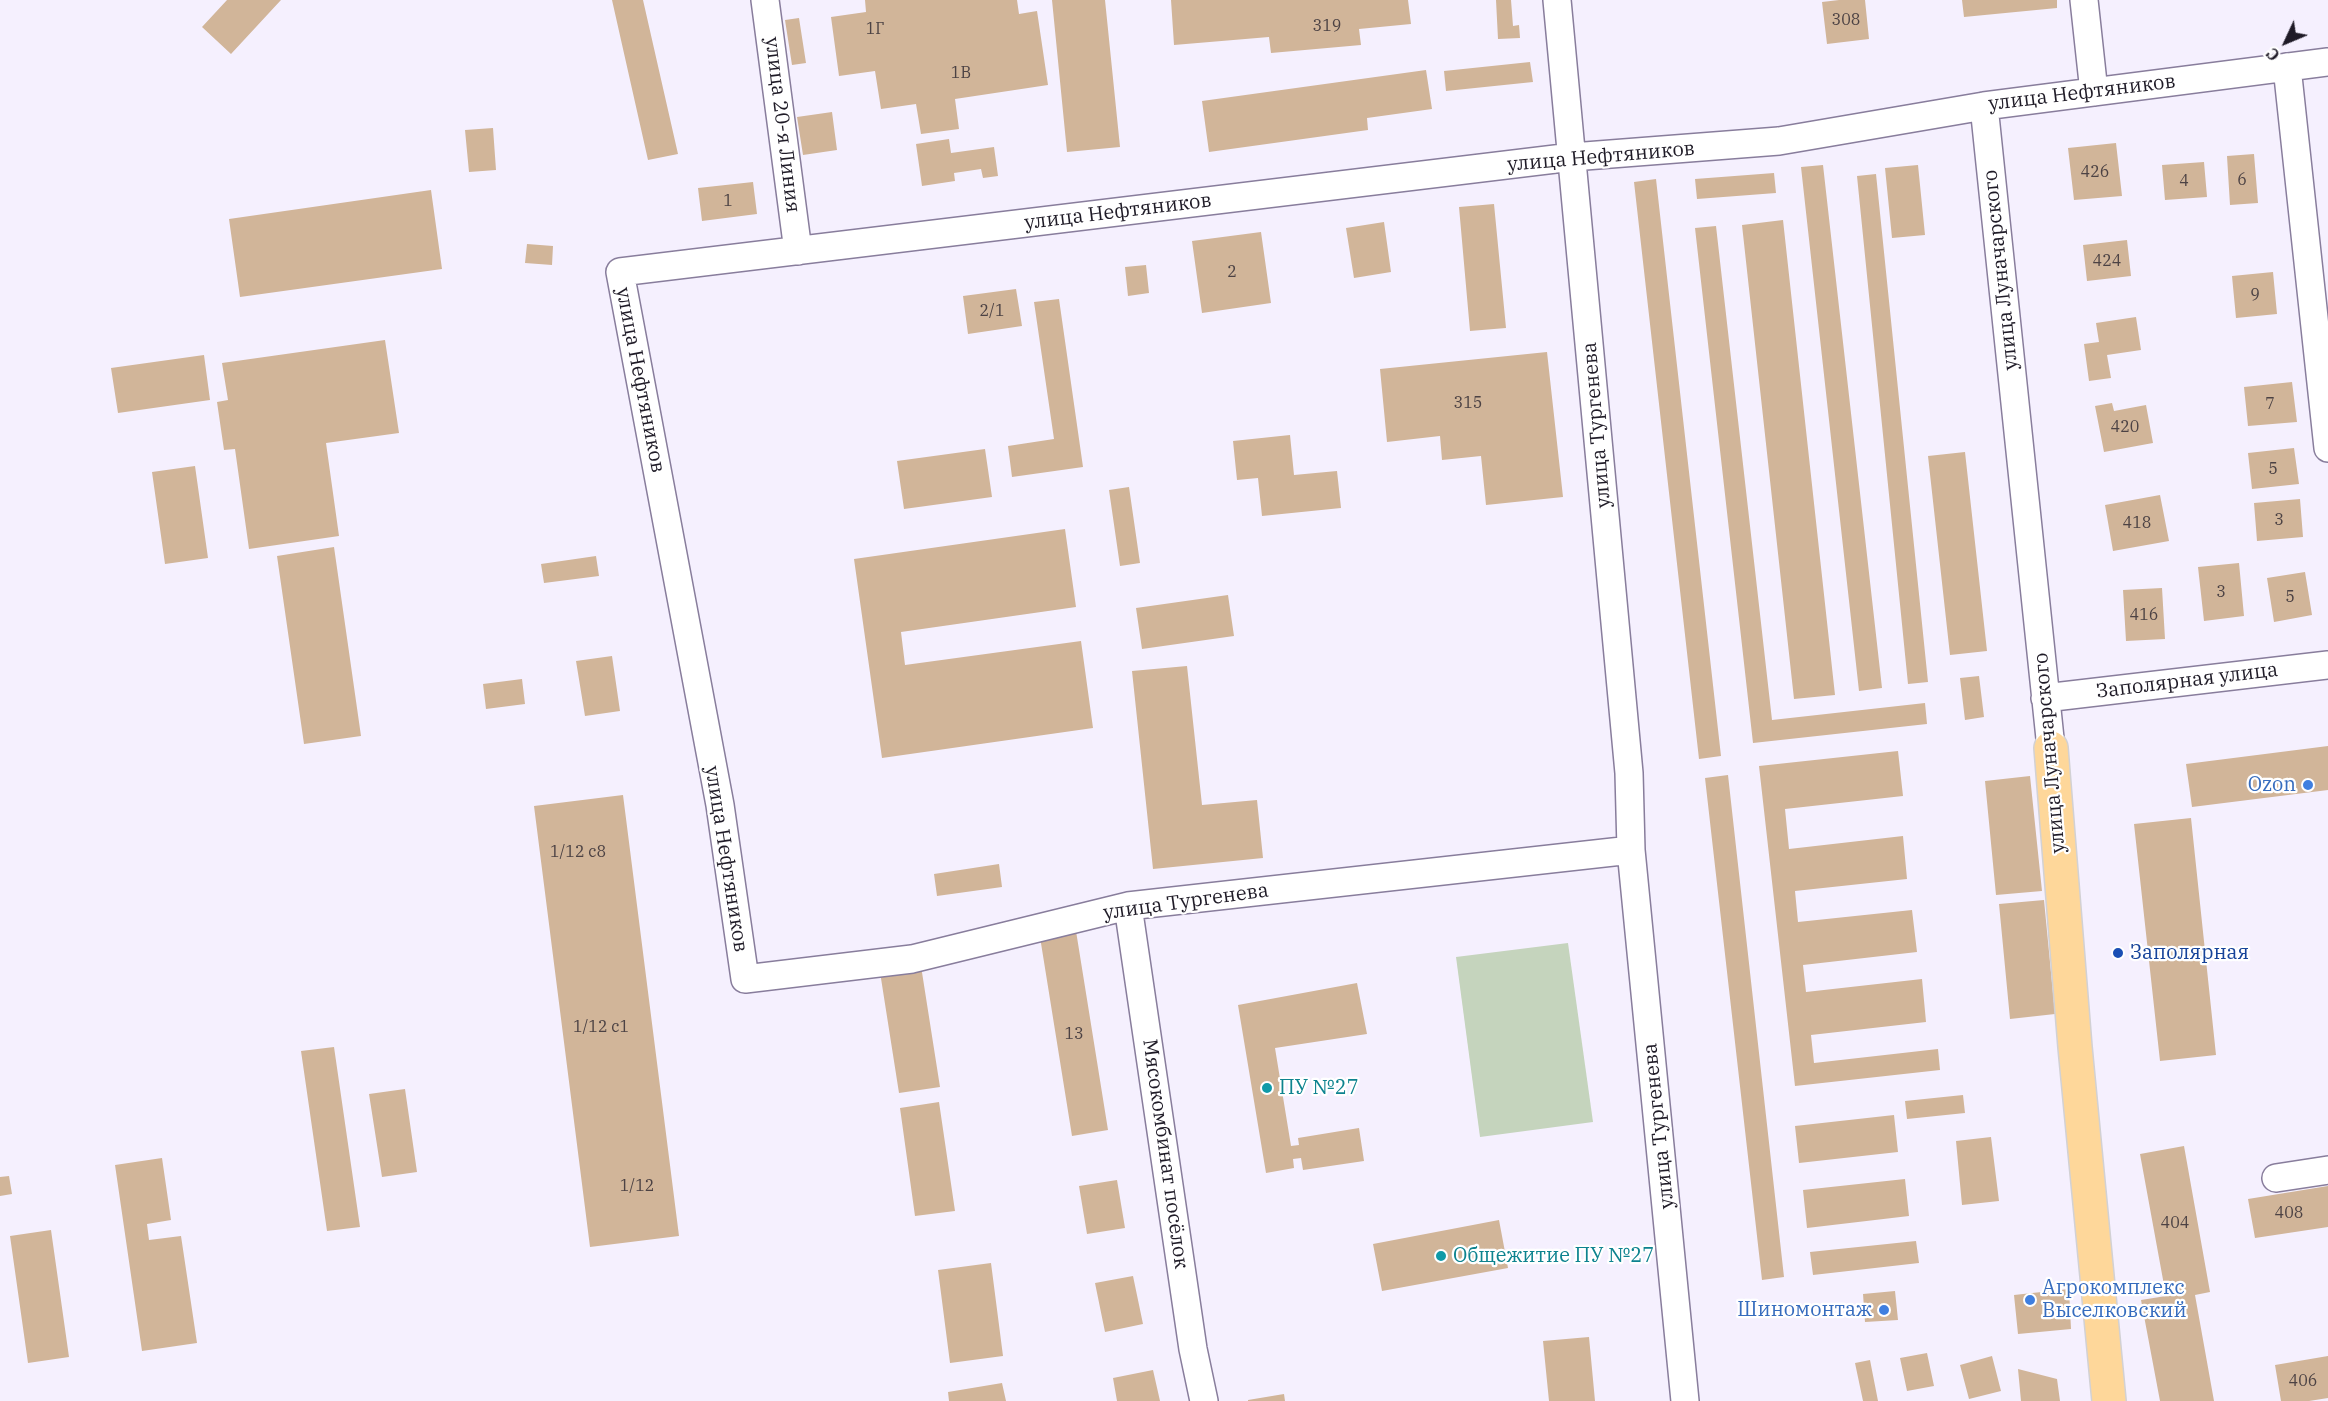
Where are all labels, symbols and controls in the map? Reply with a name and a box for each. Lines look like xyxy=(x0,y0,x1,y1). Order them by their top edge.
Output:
house number: 308 xyxy=(1832,10,1860,30)
north arrow xyxy=(2256,12,2316,72)
house number: 319 xyxy=(1313,16,1341,36)
house number: 1Г xyxy=(866,19,884,39)
street label: улица 20-я Линия xyxy=(759,36,805,214)
text: С xyxy=(2262,44,2284,65)
house number: 1В xyxy=(951,63,971,83)
street label: улица Нефтяников xyxy=(1987,70,2177,116)
street label: улица Нефтяников xyxy=(1506,137,1696,177)
house number: 426 xyxy=(2081,162,2109,182)
street label: улица Луначарского xyxy=(1979,169,2023,371)
house number: 6 xyxy=(2237,170,2247,190)
house number: 4 xyxy=(2179,171,2189,191)
street label: улица Нефтяников xyxy=(1023,189,1213,235)
house number: 1 xyxy=(723,191,733,211)
house number: 424 xyxy=(2093,251,2121,271)
house number: 2 xyxy=(1227,262,1237,282)
street label: улица Нефтяников xyxy=(610,285,670,475)
house number: 9 xyxy=(2250,285,2260,305)
house number: 2/1 xyxy=(979,301,1005,321)
street label: улица Тургенева xyxy=(1578,341,1616,509)
house number: 315 xyxy=(1454,393,1482,413)
house number: 7 xyxy=(2265,394,2275,414)
house number: 420 xyxy=(2111,417,2139,437)
house number: 5 xyxy=(2268,459,2278,479)
house number: 3 xyxy=(2274,510,2284,530)
house number: 418 xyxy=(2123,513,2151,533)
house number: 3 xyxy=(2216,582,2226,602)
house number: 5 xyxy=(2285,587,2295,607)
house number: 416 xyxy=(2130,605,2158,625)
street label: улица Луначарского xyxy=(2029,652,2071,854)
street label: Заполярная улица xyxy=(2095,658,2279,704)
street label: улица Нефтяников xyxy=(699,764,753,954)
place label: Ozon xyxy=(2248,773,2296,797)
marker: Ozon xyxy=(2301,778,2315,792)
house number: 1/12 с8 xyxy=(550,842,606,862)
street label: улица Тургенева xyxy=(1102,879,1270,925)
place label: Заполярная xyxy=(2130,941,2249,965)
marker: Заполярная xyxy=(2111,946,2125,960)
house number: 1/12 с1 xyxy=(573,1017,629,1037)
house number: 13 xyxy=(1064,1024,1084,1044)
street label: Мясокомбинат посёлок xyxy=(1137,1038,1193,1270)
street label: улица Тургенева xyxy=(1638,1042,1680,1210)
place label: ПУ №27 xyxy=(1279,1076,1359,1100)
marker: ПУ №27 xyxy=(1260,1081,1274,1095)
house number: 1/12 xyxy=(620,1176,654,1196)
house number: 408 xyxy=(2275,1203,2303,1223)
house number: 404 xyxy=(2161,1213,2189,1233)
place label: Общежитие ПУ №27 xyxy=(1453,1244,1654,1268)
marker: Общежитие ПУ №27 xyxy=(1434,1249,1448,1263)
place label: Агрокомплекс Выселковский xyxy=(2042,1276,2187,1323)
marker: Агрокомплекс Выселковский xyxy=(2023,1293,2037,1307)
place label: Шиномонтаж xyxy=(1737,1298,1872,1322)
marker: Шиномонтаж xyxy=(1877,1303,1891,1317)
house number: 406 xyxy=(2289,1371,2317,1391)

